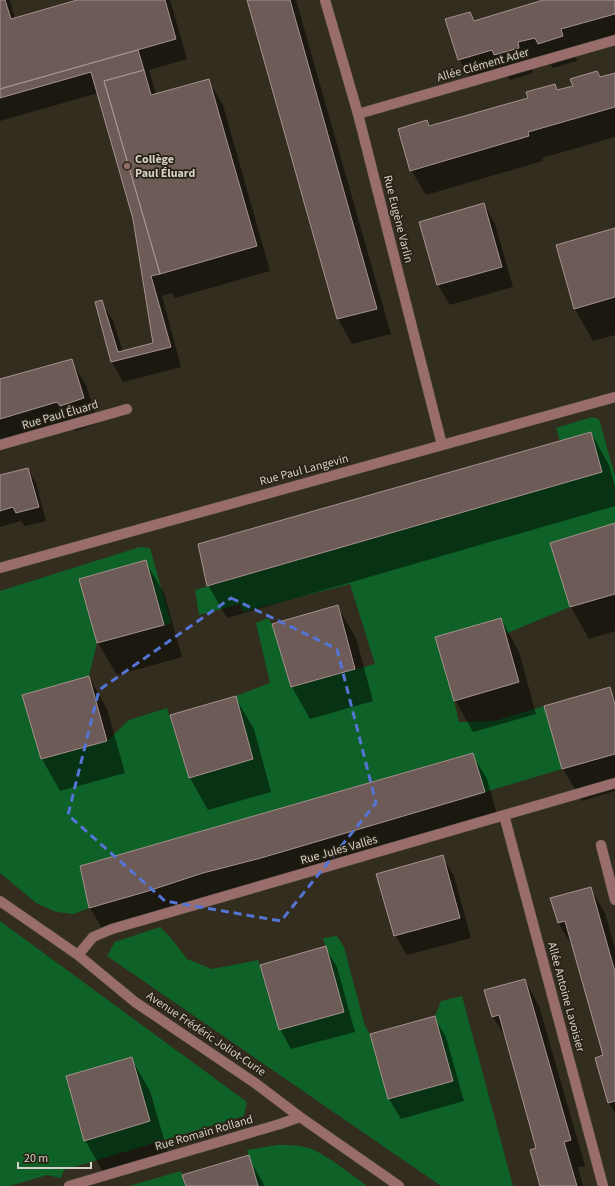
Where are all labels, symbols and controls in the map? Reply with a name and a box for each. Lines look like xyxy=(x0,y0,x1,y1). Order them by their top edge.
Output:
street label: Allée Clément Ader xyxy=(435,44,532,86)
place label: Collège Paul Éluard xyxy=(135,151,196,182)
marker: Collège Paul Éluard xyxy=(122,161,132,171)
street label: Rue Eugène Varlin xyxy=(379,173,417,265)
street label: Rue Paul Éluard xyxy=(20,396,100,434)
street label: Rue Paul Langevin xyxy=(258,450,350,490)
street label: Rue Jules Vallès xyxy=(298,831,380,869)
street label: Allée Antoine Lavoisier xyxy=(543,940,589,1055)
street label: Avenue Frédéric Joliot-Curie xyxy=(143,988,269,1081)
street label: Rue Romain Rolland xyxy=(153,1111,255,1155)
scale bar xyxy=(18,1144,91,1170)
text: 20 m xyxy=(24,1150,48,1167)

